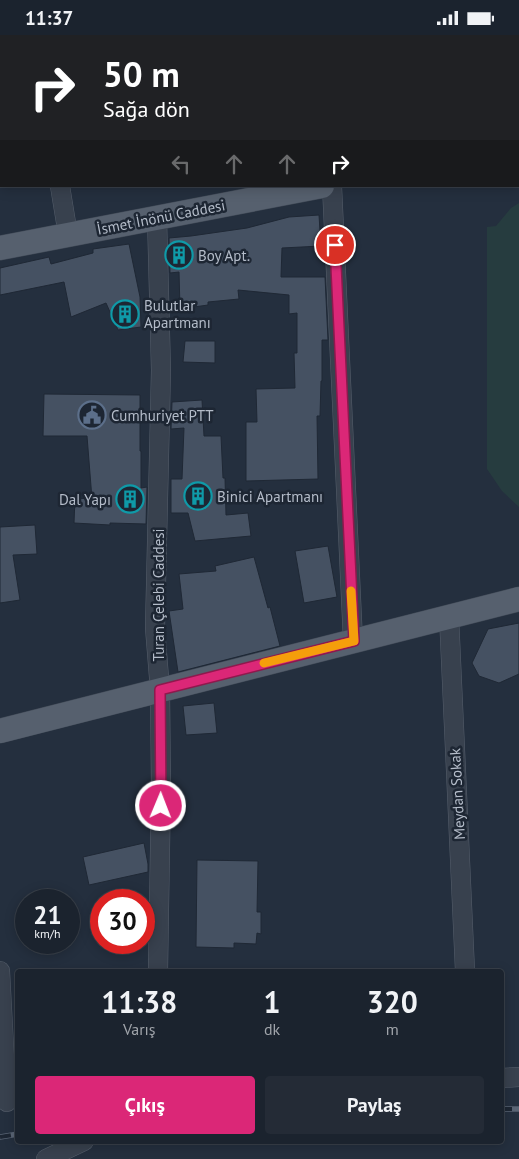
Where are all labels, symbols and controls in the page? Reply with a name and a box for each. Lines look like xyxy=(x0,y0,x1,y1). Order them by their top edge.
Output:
text: 11:37 xyxy=(25,6,73,30)
text: 50 m xyxy=(103,51,180,97)
icon: right xyxy=(20,55,85,120)
text: Sağa dön xyxy=(103,95,190,123)
icon: left xyxy=(167,150,195,178)
icon: ahead xyxy=(220,150,248,178)
icon: ahead xyxy=(273,150,301,178)
icon: right xyxy=(326,150,354,178)
street label: İsmet İnönü Caddesi xyxy=(95,195,227,239)
pin xyxy=(314,224,356,266)
icon: arrive xyxy=(321,231,349,259)
building icon: Boy Apt. xyxy=(164,240,194,270)
place label: Boy Apt. xyxy=(198,246,250,265)
place label: Bulutlar Apartmanı xyxy=(144,296,211,332)
building icon: Bulutlar Apartmanı xyxy=(110,299,140,329)
public building icon: Cumhuriyet PTT xyxy=(77,400,107,430)
place label: Cumhuriyet PTT xyxy=(111,406,214,425)
building icon: Binici Apartmanı xyxy=(183,481,213,511)
building icon: Dal Yapı xyxy=(115,484,145,514)
place label: Binici Apartmanı xyxy=(217,487,323,506)
place label: Dal Yapı xyxy=(59,490,111,509)
street label: Turan Çelebi Caddesi xyxy=(149,528,168,662)
street label: Meydan Sokak xyxy=(445,747,469,840)
position arrow xyxy=(134,779,186,831)
speed limit sign: 30 xyxy=(90,889,155,954)
text: 21 xyxy=(33,899,62,931)
text: km/h xyxy=(34,926,61,941)
text: 11:38 xyxy=(101,982,177,1021)
text: 1 xyxy=(264,982,281,1021)
text: 320 xyxy=(367,982,418,1021)
text: Varış xyxy=(123,1019,156,1039)
text: dk xyxy=(264,1019,280,1039)
text: m xyxy=(386,1019,399,1039)
button: Çıkış xyxy=(35,1076,255,1134)
button: Paylaş xyxy=(265,1076,484,1134)

